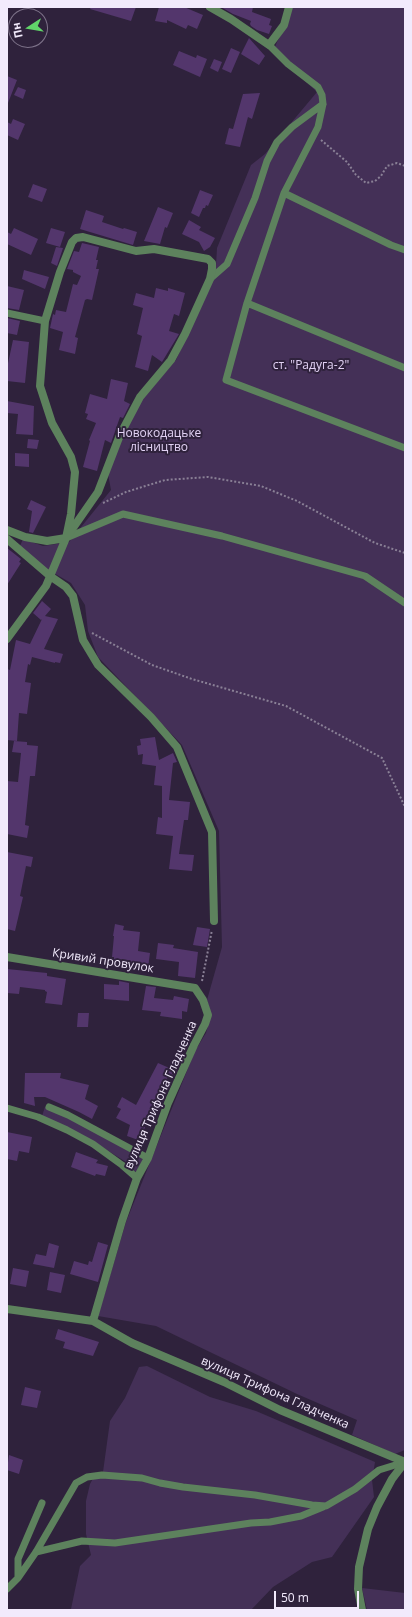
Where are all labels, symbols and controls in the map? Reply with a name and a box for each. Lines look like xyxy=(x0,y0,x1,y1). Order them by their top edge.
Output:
north arrow xyxy=(8,8,48,48)
text: Пн xyxy=(8,21,26,40)
park label: ст. "Радуга-2" xyxy=(273,359,349,373)
park label: Новокодацьке лісництво xyxy=(117,427,201,455)
street label: Кривий провулок xyxy=(51,946,155,976)
street label: вулиця Трифона Гладченка xyxy=(122,1019,200,1171)
street label: вулиця Трифона Гладченка xyxy=(199,1354,351,1432)
scale bar xyxy=(276,1583,361,1609)
text: 50 m xyxy=(281,1589,309,1606)

